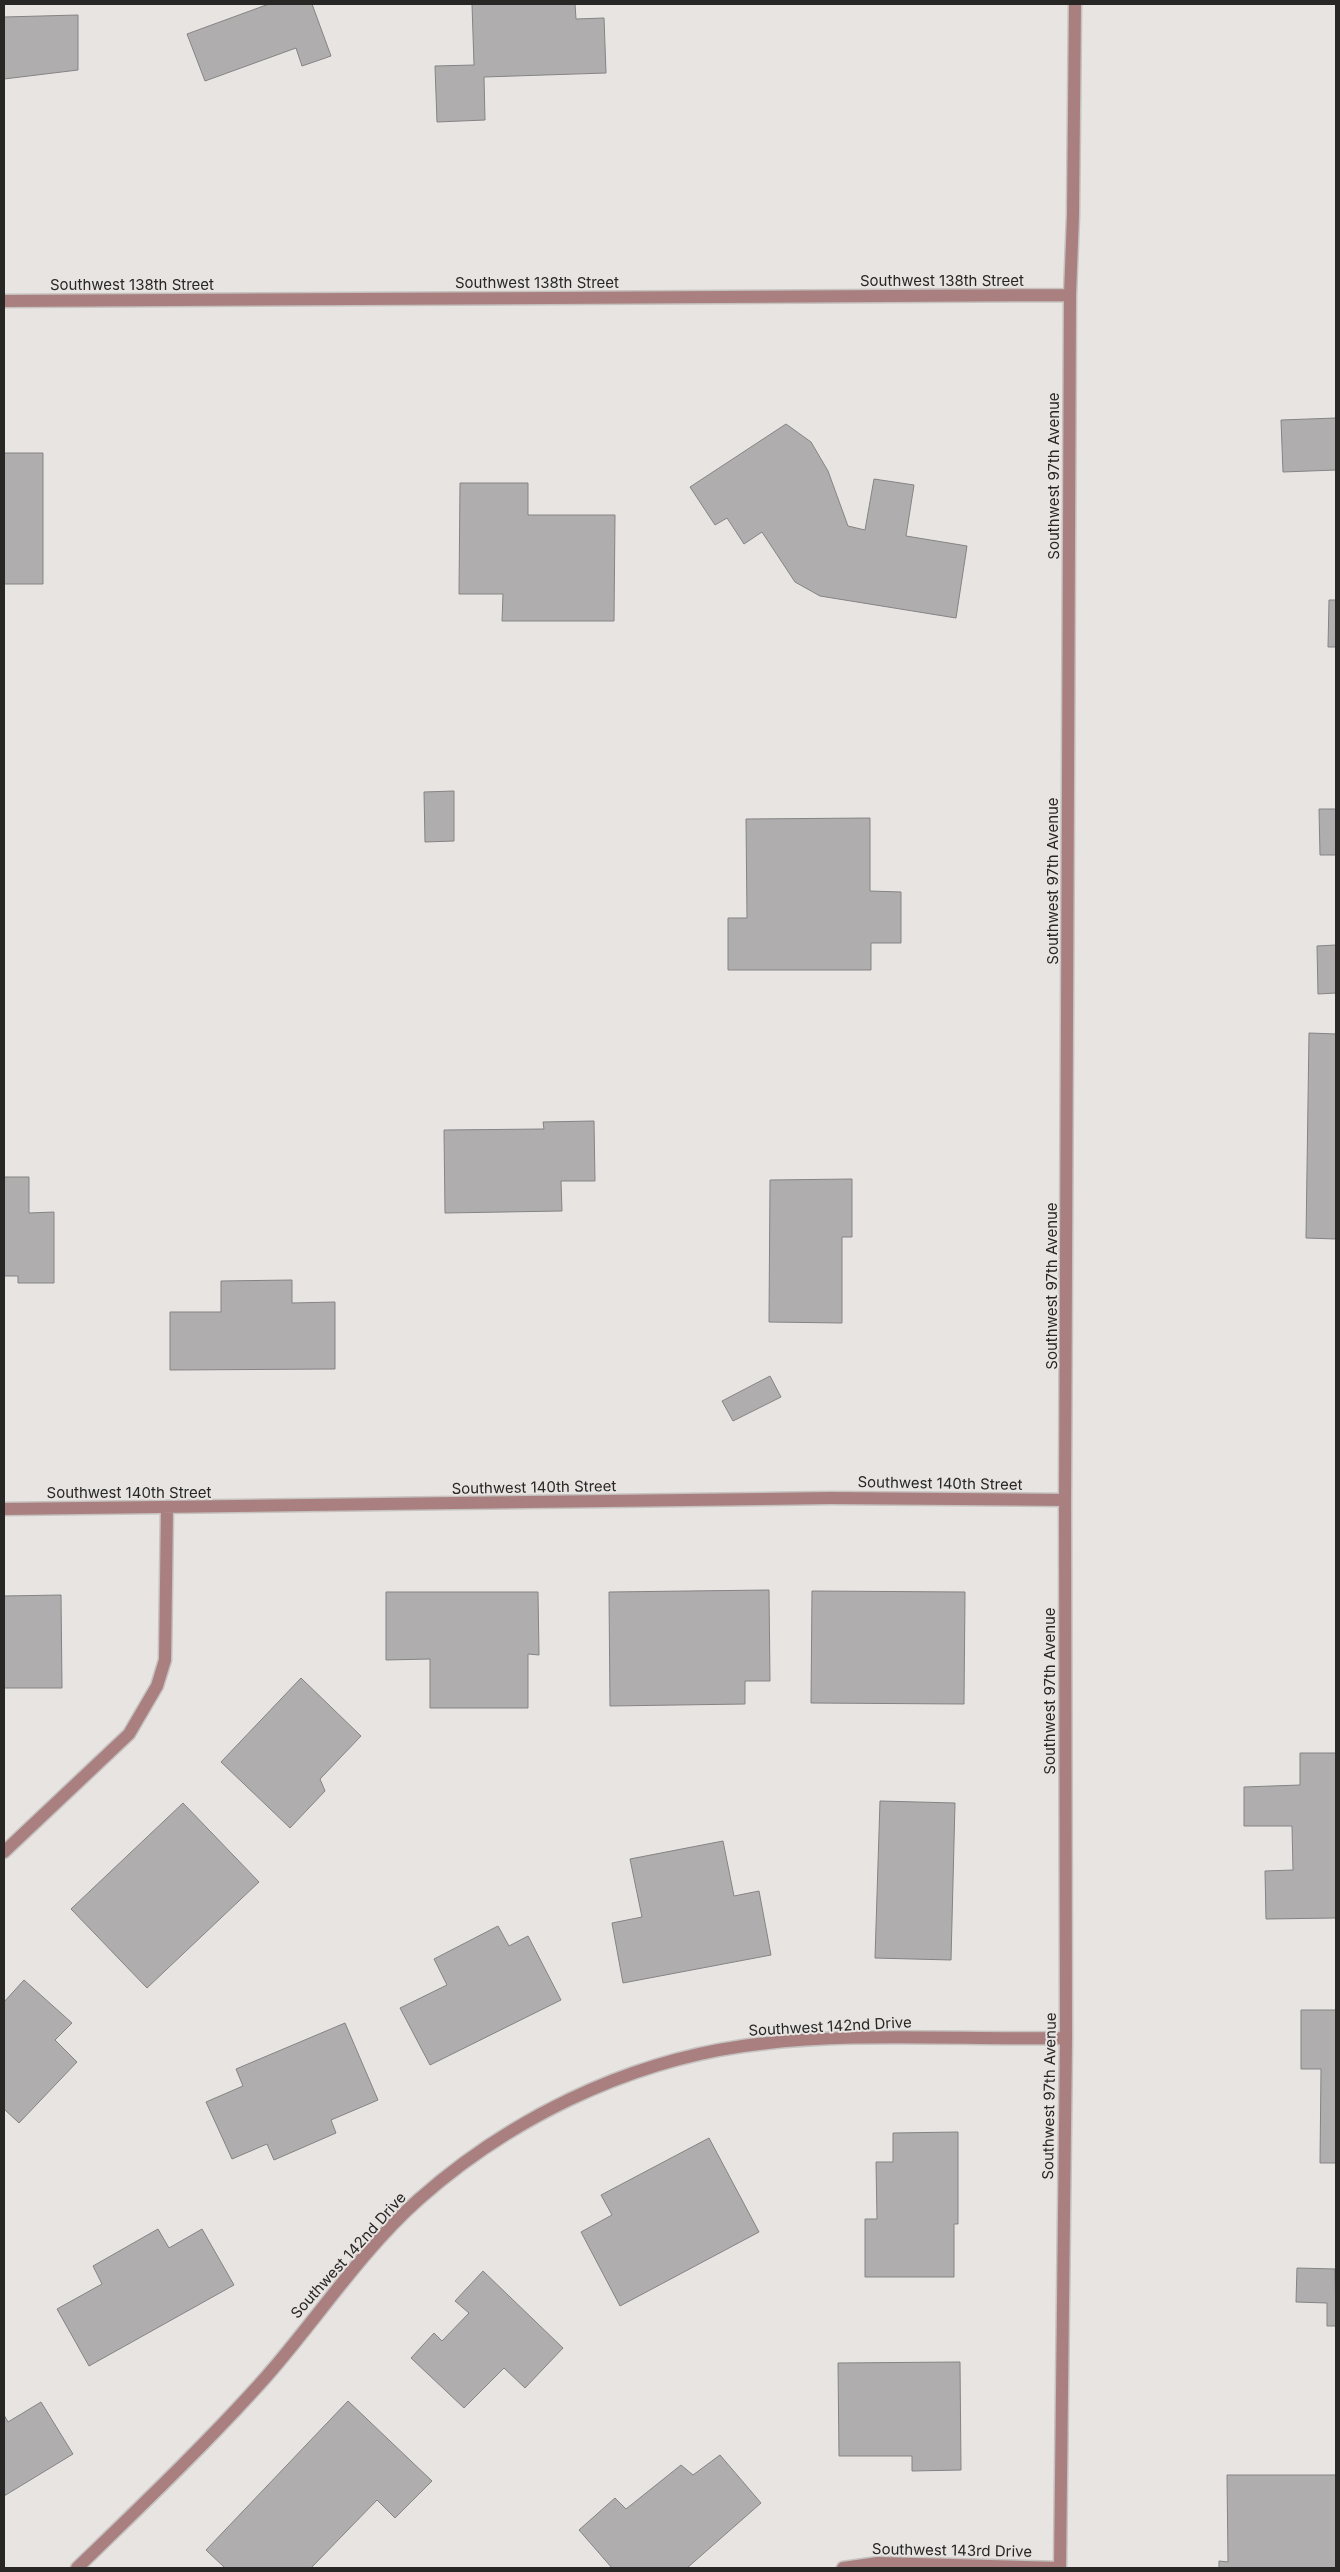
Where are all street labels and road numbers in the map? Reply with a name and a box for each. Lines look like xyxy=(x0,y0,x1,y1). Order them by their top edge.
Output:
street label: Southwest 138th Street xyxy=(860,271,1024,290)
street label: Southwest 138th Street xyxy=(455,273,619,292)
street label: Southwest 138th Street xyxy=(50,275,214,294)
street label: Southwest 97th Avenue xyxy=(1044,392,1063,560)
street label: Southwest 97th Avenue xyxy=(1043,797,1062,965)
street label: Southwest 97th Avenue xyxy=(1042,1202,1061,1370)
street label: Southwest 140th Street xyxy=(857,1472,1023,1494)
street label: Southwest 140th Street xyxy=(451,1476,617,1498)
street label: Southwest 140th Street xyxy=(47,1483,212,1502)
street label: Southwest 97th Avenue xyxy=(1040,1607,1059,1775)
street label: Southwest 142nd Drive xyxy=(748,2012,912,2040)
street label: Southwest 97th Avenue xyxy=(1038,2012,1060,2180)
street label: Southwest 142nd Drive xyxy=(286,2188,410,2322)
street label: Southwest 143rd Drive xyxy=(872,2539,1032,2561)

